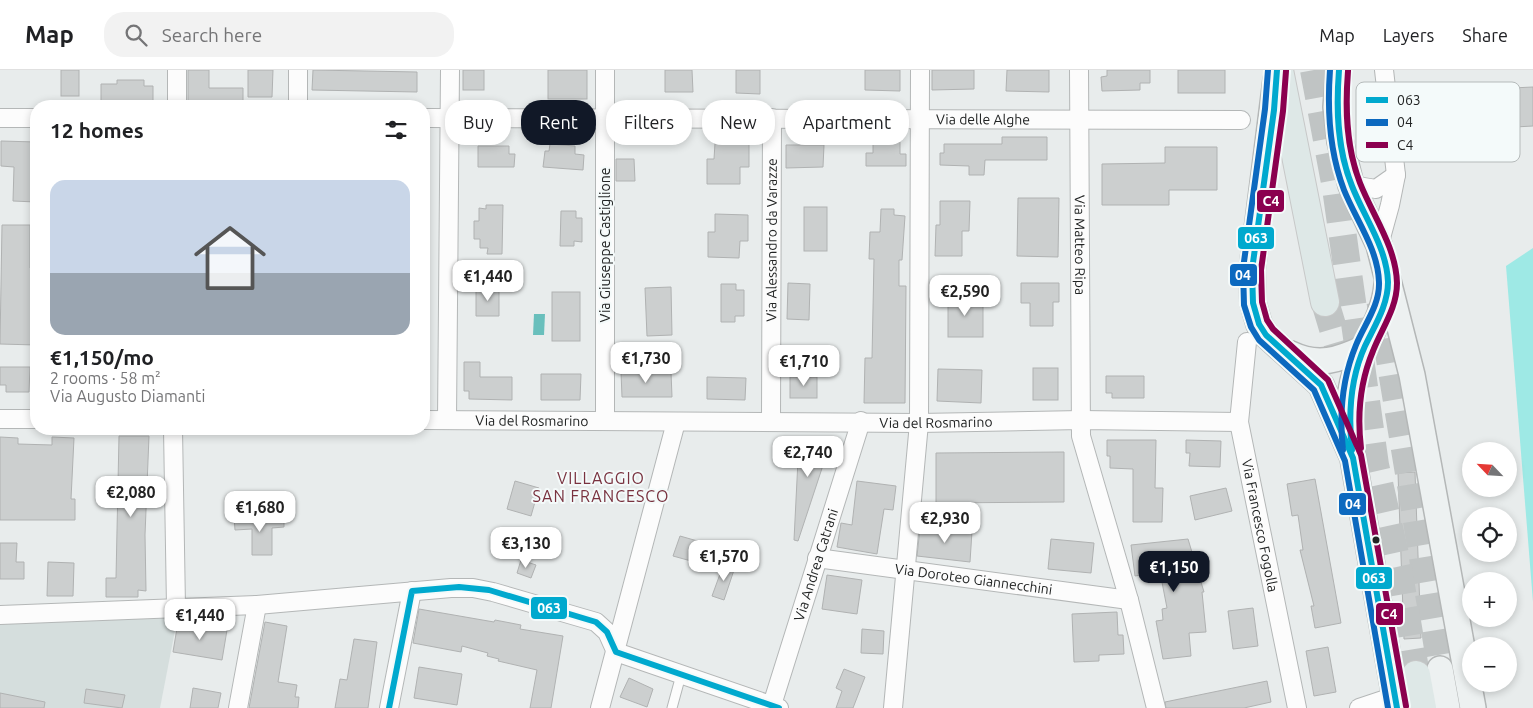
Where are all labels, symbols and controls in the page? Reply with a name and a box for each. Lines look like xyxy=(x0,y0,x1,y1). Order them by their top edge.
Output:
search box xyxy=(104,12,454,57)
text: Map xyxy=(25,21,74,48)
icon: search xyxy=(122,21,150,49)
text: Search here xyxy=(162,24,262,46)
text: Map xyxy=(1319,25,1355,45)
text: Layers xyxy=(1383,25,1434,45)
text: Share xyxy=(1462,25,1508,45)
legend xyxy=(1356,82,1520,162)
text: 063 xyxy=(1397,92,1421,108)
chip: Buy xyxy=(445,100,511,145)
chip: Rent xyxy=(521,100,596,145)
chip: Filters xyxy=(606,100,692,145)
chip: New xyxy=(702,100,775,145)
chip: Apartment xyxy=(785,100,909,145)
street label: Via delle Alghe xyxy=(936,111,1030,127)
text: 04 xyxy=(1397,114,1413,130)
icon: filters xyxy=(382,116,410,144)
text: 12 homes xyxy=(50,118,144,142)
text: C4 xyxy=(1397,137,1414,153)
street label: Via Alessandro da Varazze xyxy=(763,158,780,322)
street label: Via Giuseppe Castiglione xyxy=(597,168,613,322)
line badge: C4 xyxy=(1256,189,1285,213)
text: C4 xyxy=(1263,193,1280,209)
street label: Via Matteo Ripa xyxy=(1072,195,1088,295)
icon: home xyxy=(185,213,275,303)
line badge: 063 xyxy=(1237,226,1275,250)
text: 063 xyxy=(1244,230,1268,246)
pin: €1,440 xyxy=(447,260,529,302)
line badge: 04 xyxy=(1229,263,1258,287)
text: €1,440 xyxy=(463,267,513,285)
text: 04 xyxy=(1235,267,1251,283)
pin: €2,590 xyxy=(924,274,1006,317)
text: €2,590 xyxy=(940,282,990,300)
pin: €1,730 xyxy=(605,342,687,384)
pin: €1,710 xyxy=(763,344,845,387)
text: €1,150/mo xyxy=(50,345,154,369)
text: €1,730 xyxy=(621,349,671,367)
text: €1,710 xyxy=(779,352,829,370)
text: 2 rooms · 58 m² xyxy=(50,369,161,387)
text: Via Augusto Diamanti xyxy=(50,387,205,405)
street label: Via del Rosmarino xyxy=(475,412,589,429)
street label: Via del Rosmarino xyxy=(879,414,993,431)
pin: €2,740 xyxy=(767,436,849,478)
north arrow xyxy=(1462,442,1518,498)
map controls xyxy=(1462,442,1517,692)
text: €2,740 xyxy=(783,443,833,461)
street label: Via Francesco Fogolla xyxy=(1239,458,1281,593)
district label: VILLAGGIO SAN FRANCESCO xyxy=(533,469,669,505)
pin: €2,080 xyxy=(90,476,172,518)
text: €2,080 xyxy=(106,483,156,501)
pin: €1,680 xyxy=(219,490,301,533)
line badge: 04 xyxy=(1338,492,1367,516)
text: 04 xyxy=(1345,496,1361,512)
text: €1,680 xyxy=(235,498,285,516)
pin: €2,930 xyxy=(904,502,986,544)
street label: Via Andrea Catrani xyxy=(791,507,841,623)
button: locate xyxy=(1462,507,1517,562)
text: €2,930 xyxy=(920,509,970,527)
pin: €3,130 xyxy=(485,526,567,569)
text: €3,130 xyxy=(501,534,551,552)
unlabelled marker xyxy=(1371,535,1381,545)
pin: €1,570 xyxy=(683,540,765,582)
text: €1,570 xyxy=(699,547,749,565)
pin: €1,150 xyxy=(1133,550,1215,593)
text: €1,150 xyxy=(1149,558,1199,576)
street label: Via Doroteo Giannecchini xyxy=(894,561,1053,598)
line badge: 063 xyxy=(1355,566,1393,590)
text: 063 xyxy=(1362,570,1386,586)
button: + xyxy=(1462,572,1517,627)
line badge: 063 xyxy=(530,596,568,620)
pin: €1,440 xyxy=(159,598,241,641)
text: 063 xyxy=(537,600,561,616)
line badge: C4 xyxy=(1375,602,1404,626)
text: €1,440 xyxy=(175,606,225,624)
text: C4 xyxy=(1381,606,1398,622)
button: − xyxy=(1462,637,1517,692)

